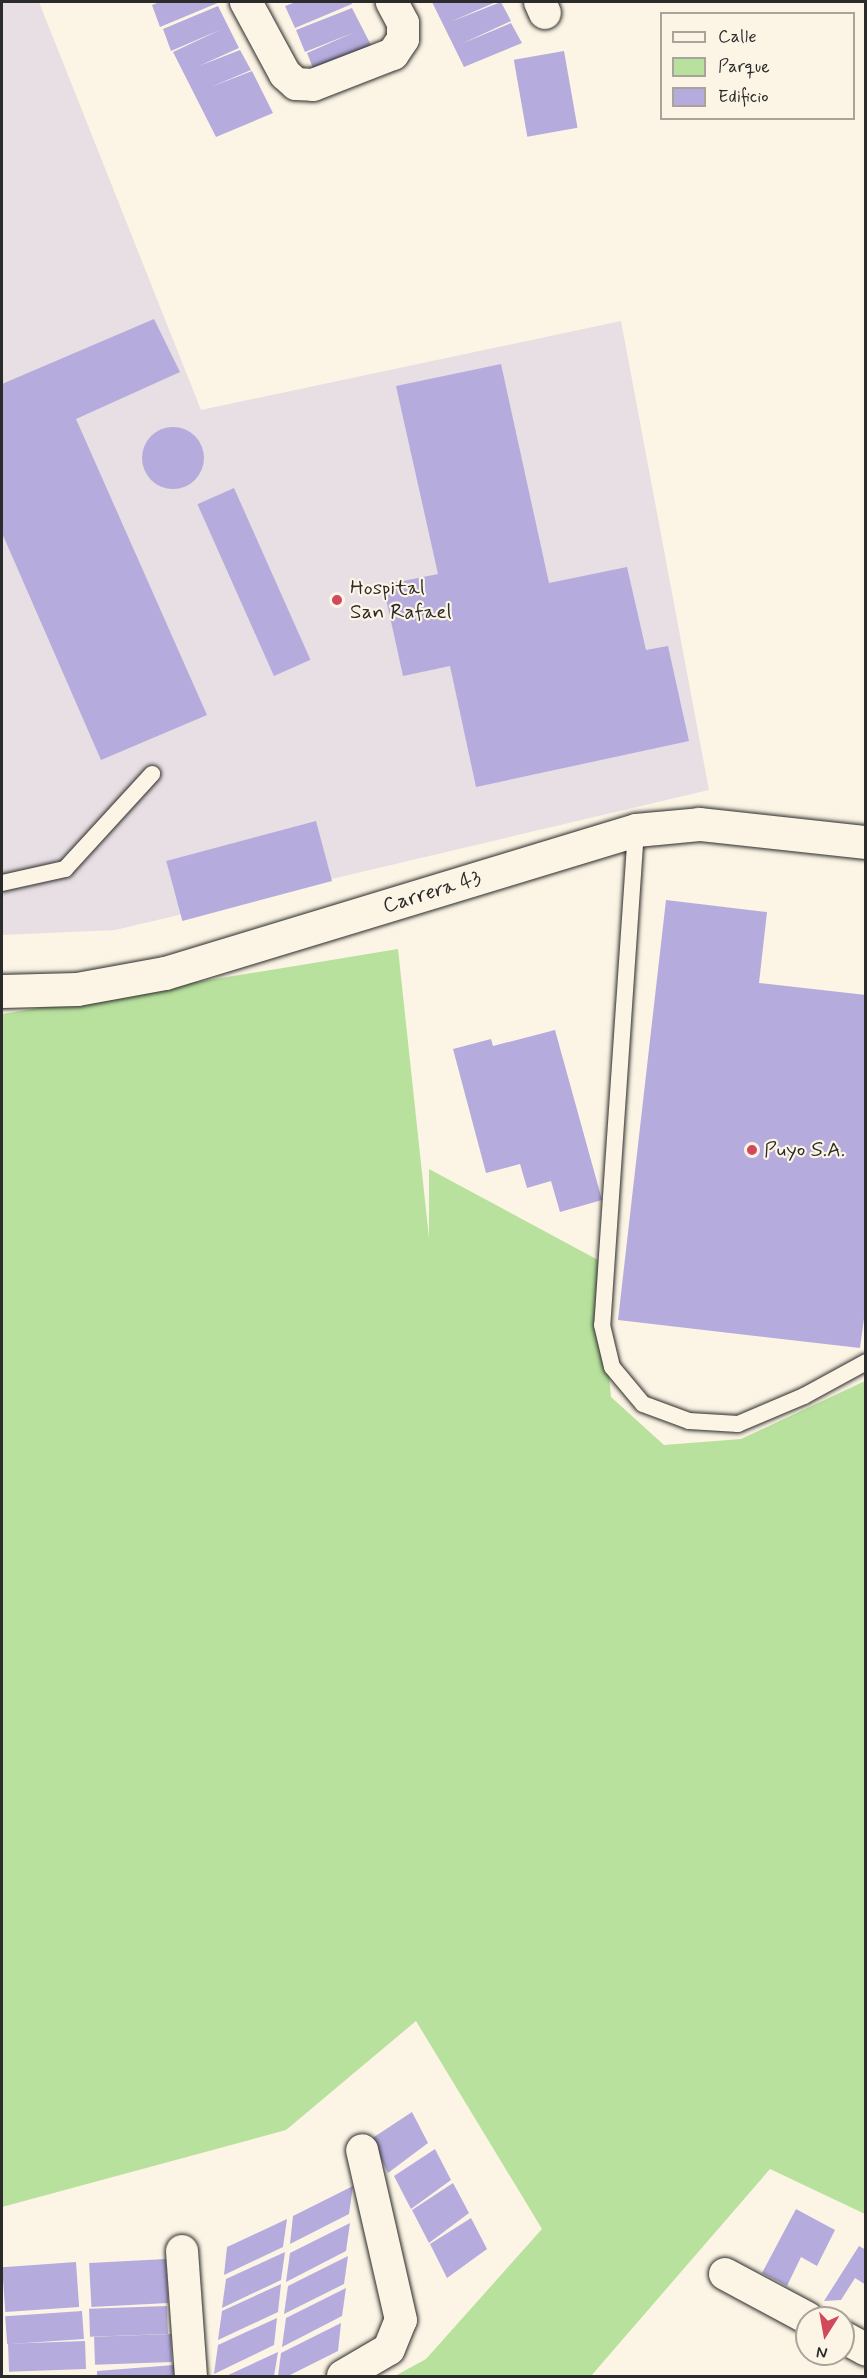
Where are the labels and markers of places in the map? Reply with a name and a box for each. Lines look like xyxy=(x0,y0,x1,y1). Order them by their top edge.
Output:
place label: Hospital San Rafael xyxy=(350,575,447,625)
marker: Hospital San Rafael xyxy=(328,591,346,609)
place label: Puyo S.A. xyxy=(764,1137,845,1163)
marker: Puyo S.A. xyxy=(745,1143,759,1157)

